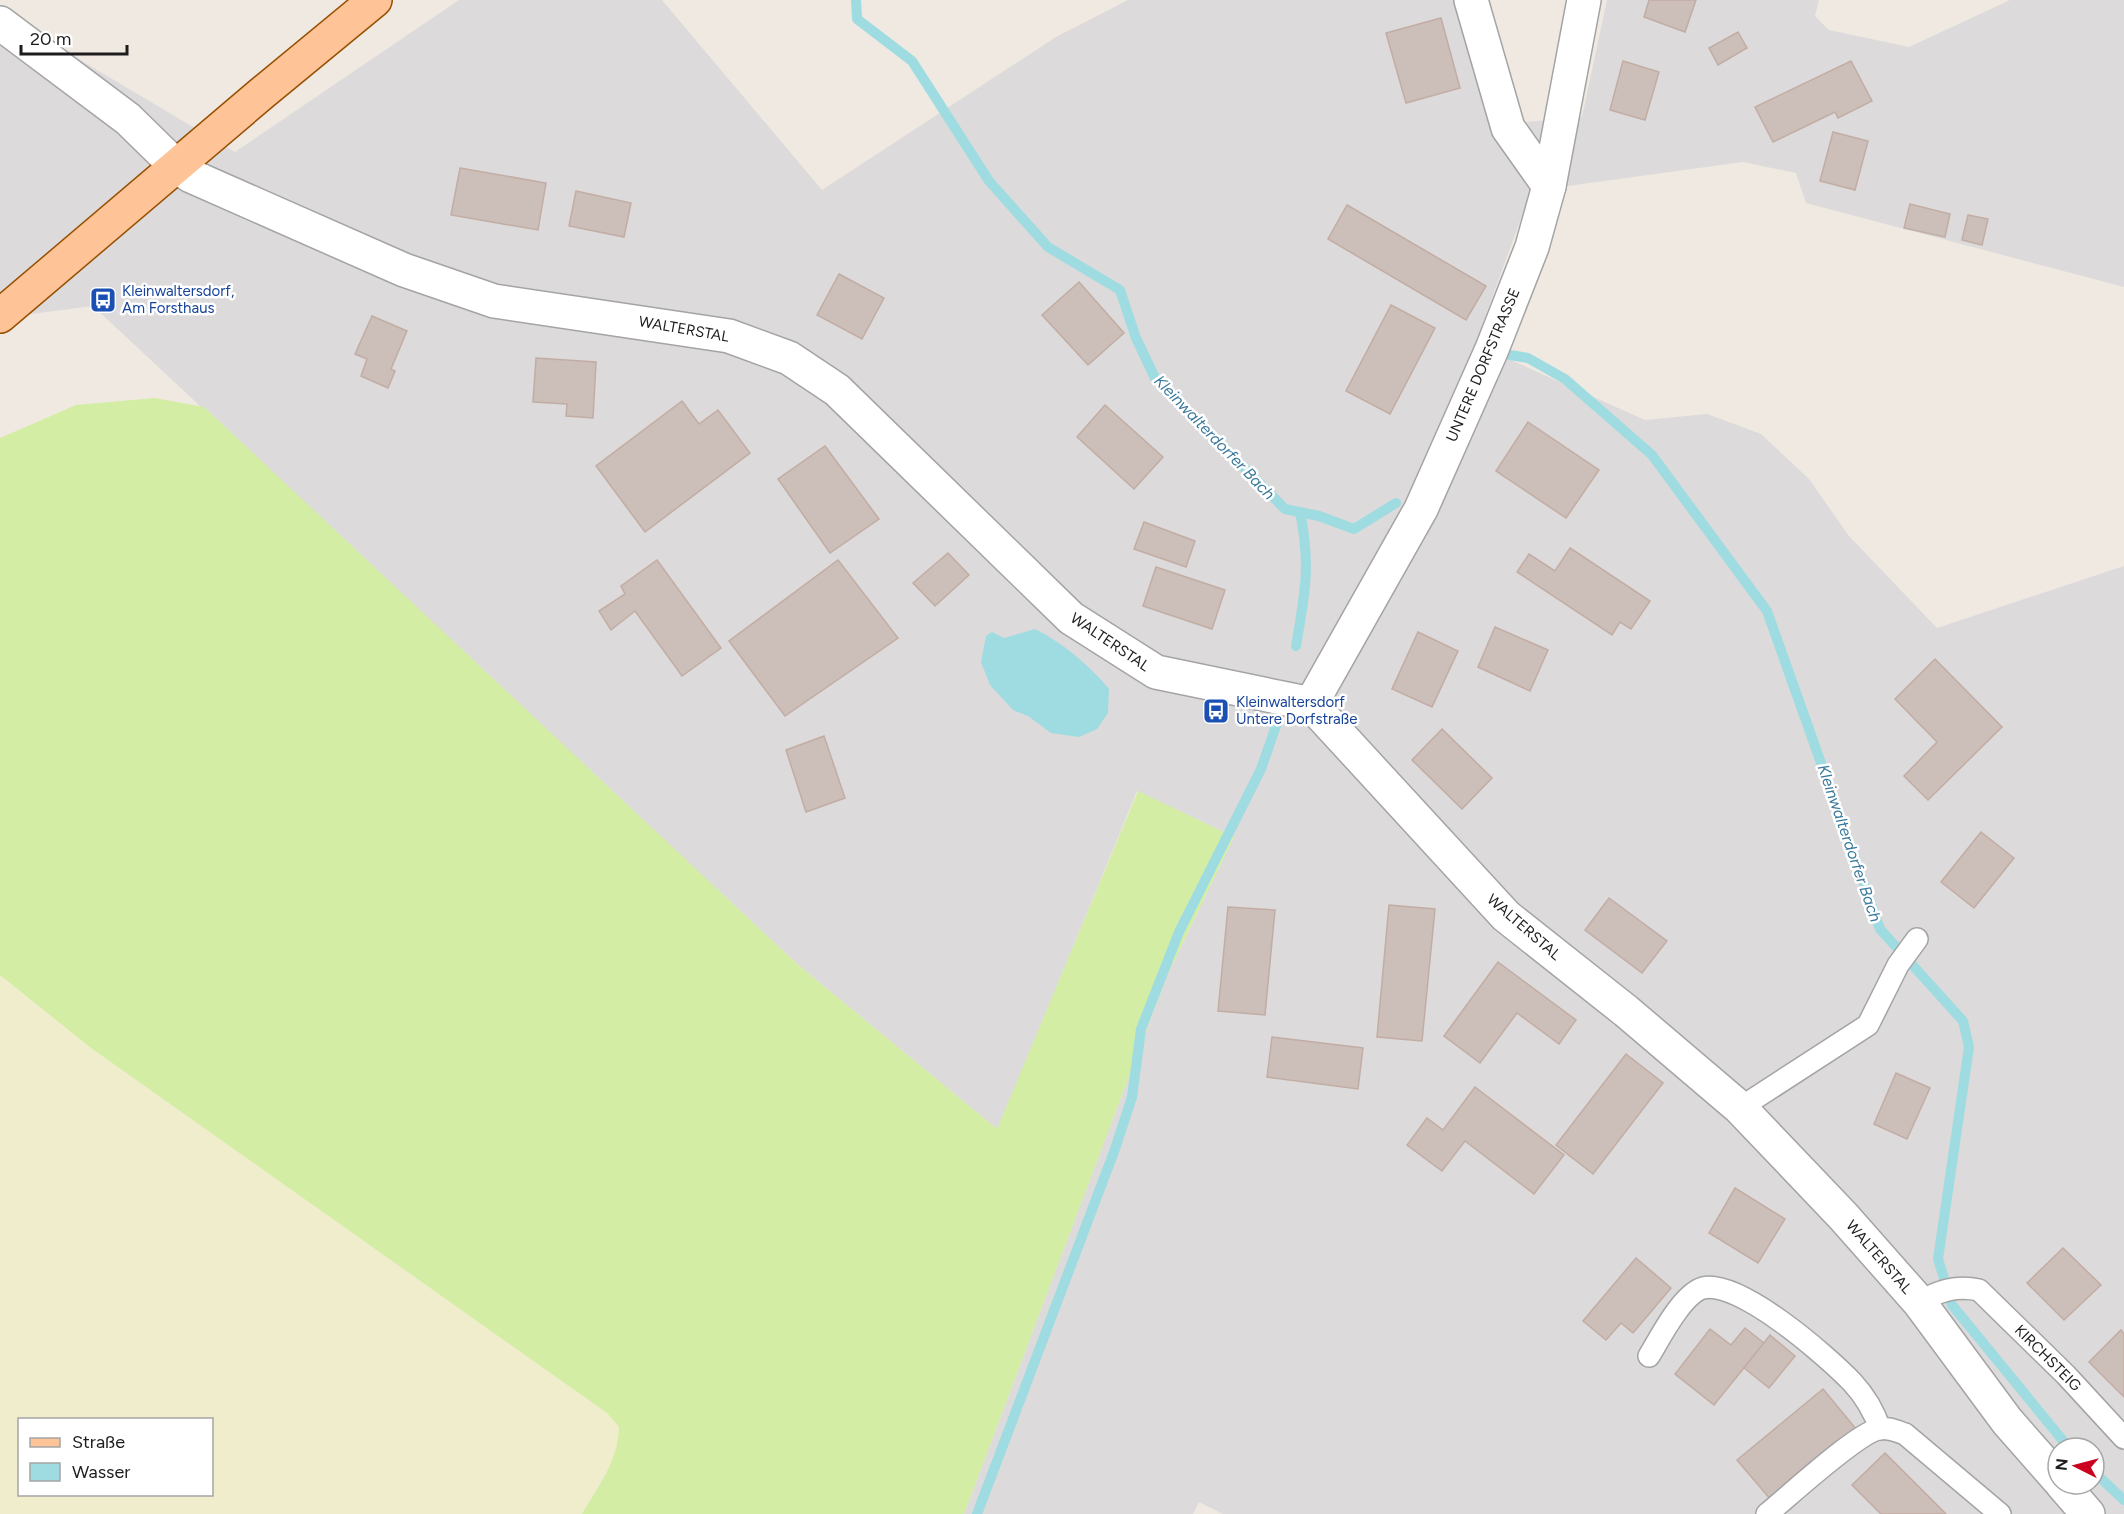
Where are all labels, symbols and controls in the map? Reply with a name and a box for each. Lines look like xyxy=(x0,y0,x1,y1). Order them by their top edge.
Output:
scale bar xyxy=(21,18,128,56)
text: 20 m xyxy=(30,28,71,50)
place label: Kleinwaltersdorf, Am Forsthaus xyxy=(122,282,234,317)
bus stop icon: Kleinwaltersdorf, Am Forsthaus xyxy=(88,285,118,315)
street label: UNTERE DORFSTRASSE xyxy=(1442,285,1524,445)
street label: WALTERSTAL xyxy=(637,312,731,346)
water label: Kleinwalterdorfer Bach xyxy=(1150,371,1279,503)
street label: WALTERSTAL xyxy=(1067,609,1153,675)
place label: Kleinwaltersdorf Untere Dorfstraße xyxy=(1236,693,1357,728)
bus stop icon: Kleinwaltersdorf Untere Dorfstraße xyxy=(1201,696,1231,726)
water label: Kleinwalterdorfer Bach xyxy=(1814,762,1885,924)
street label: WALTERSTAL xyxy=(1483,890,1565,964)
street label: WALTERSTAL xyxy=(1842,1216,1916,1298)
street label: KIRCHSTEIG xyxy=(2011,1321,2085,1395)
legend xyxy=(18,1418,213,1496)
text: Straße xyxy=(72,1431,125,1453)
north arrow xyxy=(2046,1436,2106,1496)
text: N xyxy=(2051,1457,2072,1472)
text: Wasser xyxy=(72,1461,130,1483)

